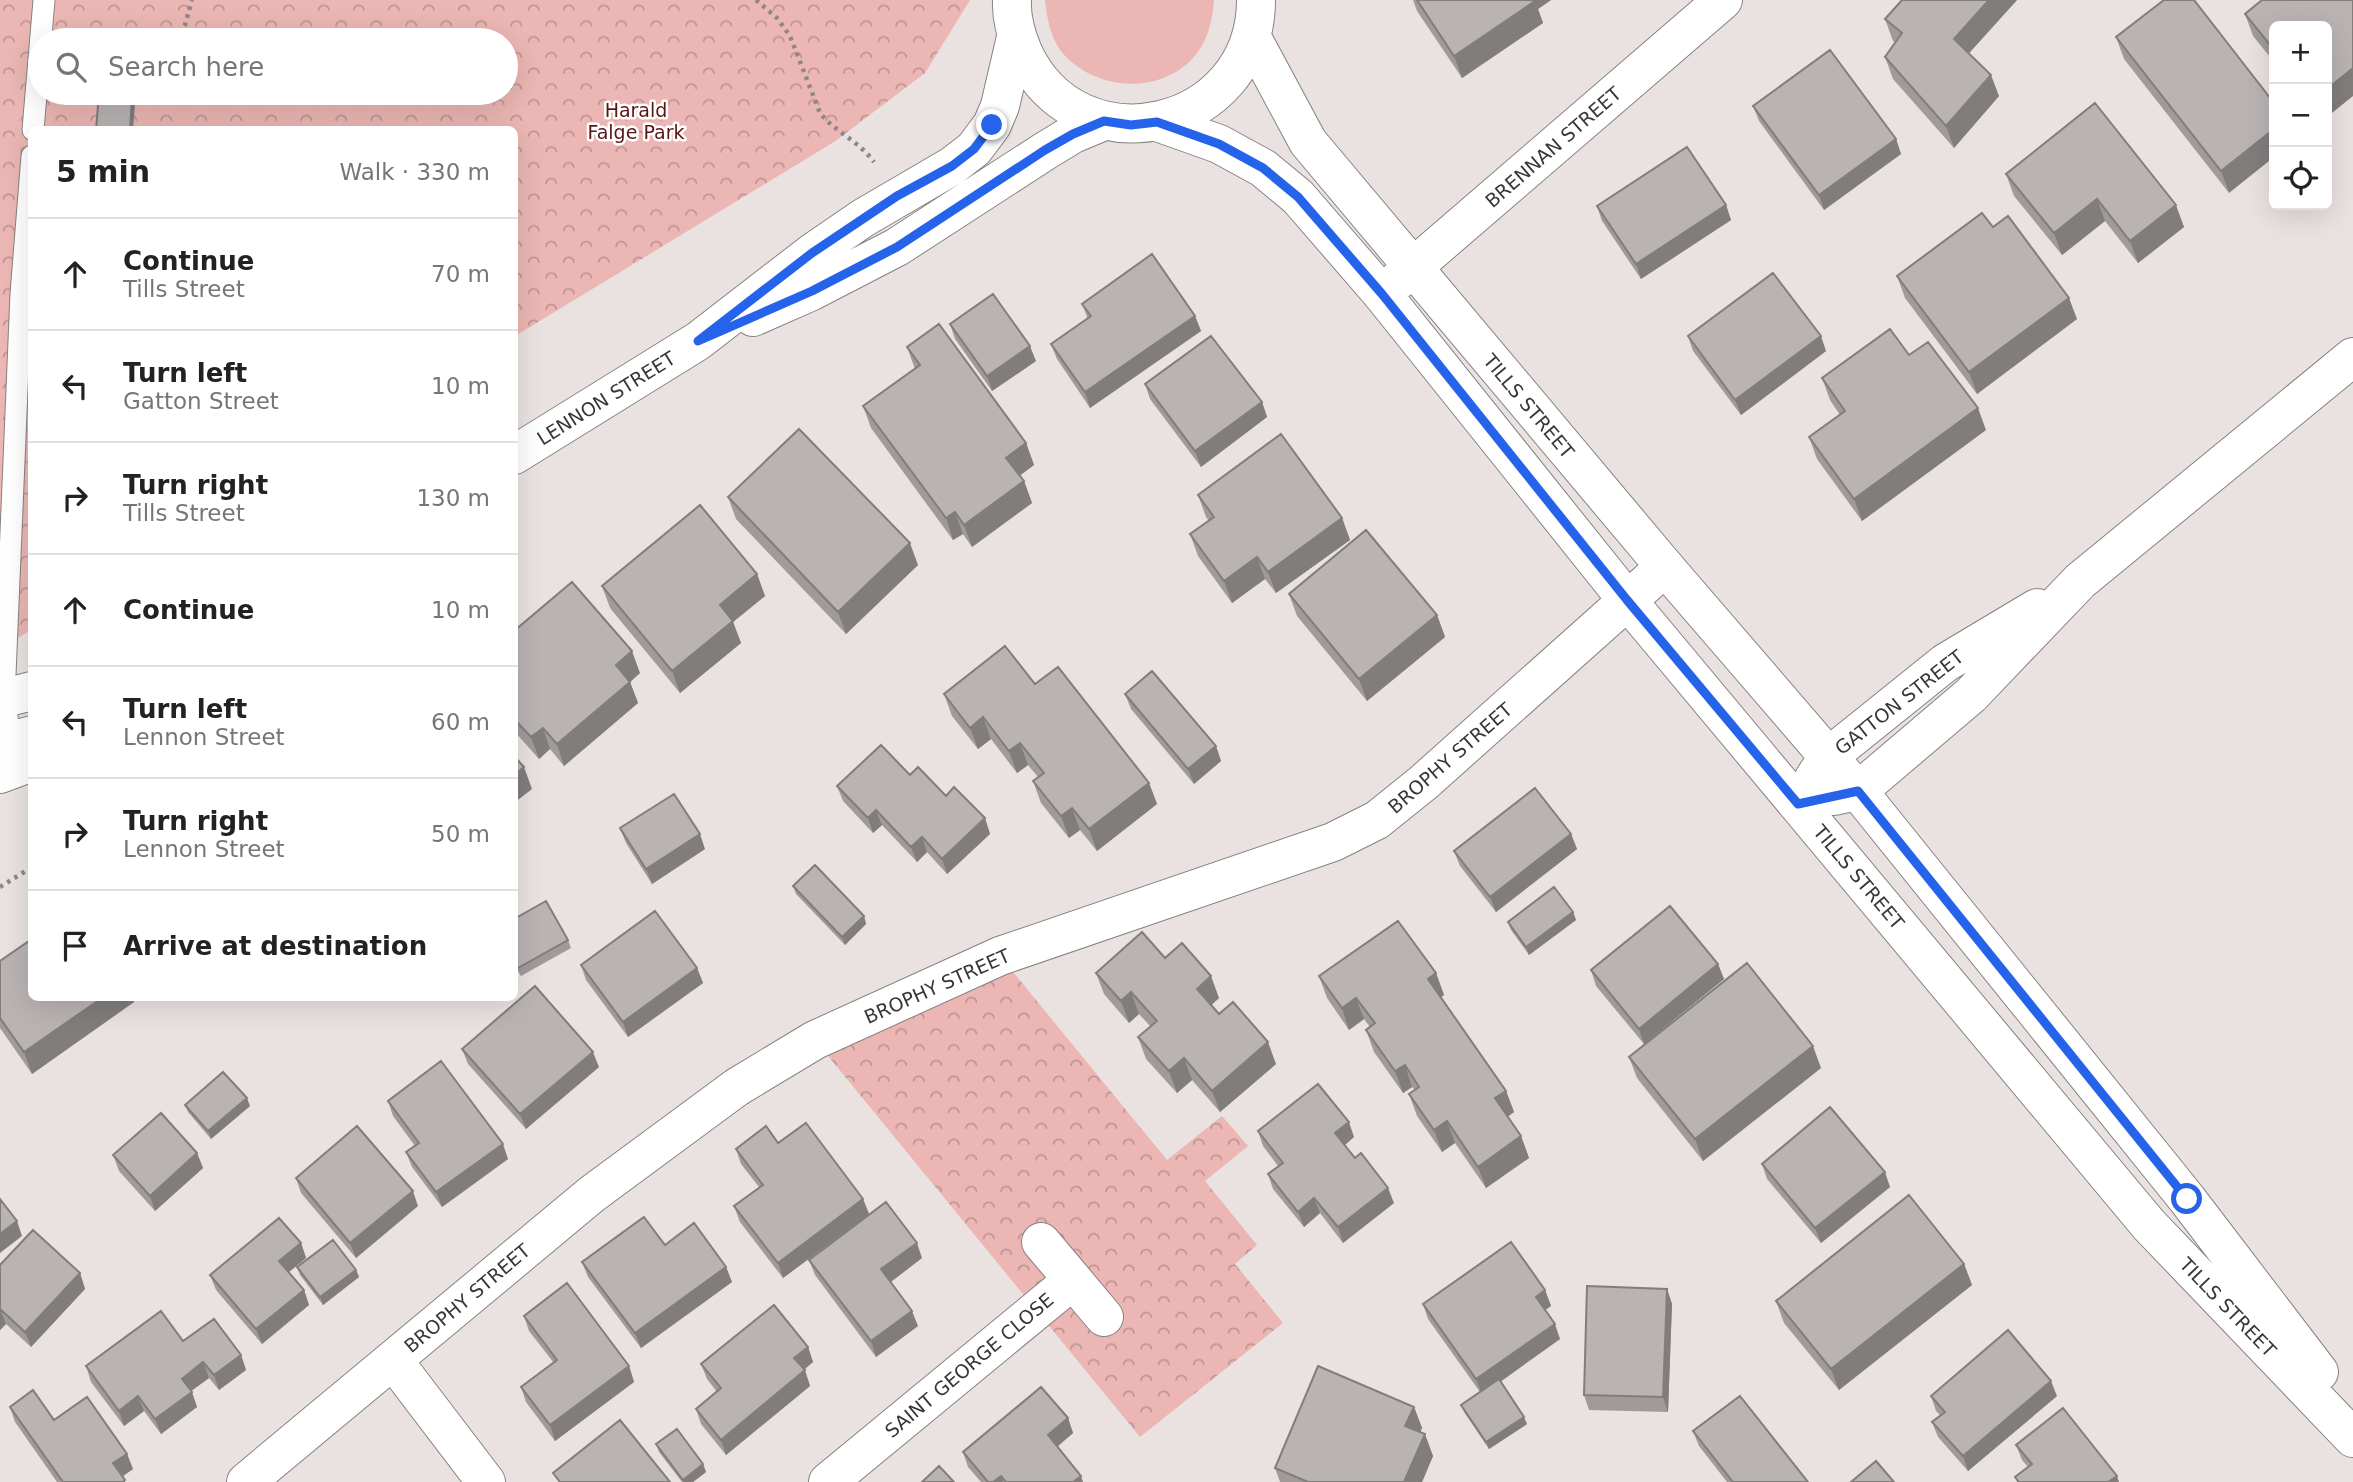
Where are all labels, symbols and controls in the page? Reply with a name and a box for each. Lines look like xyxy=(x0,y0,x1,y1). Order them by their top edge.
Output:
map controls xyxy=(2269,21,2332,210)
button: + xyxy=(2269,21,2332,84)
search box xyxy=(28,28,518,105)
icon: search xyxy=(52,48,90,86)
text: Search here xyxy=(108,52,264,82)
street label: BRENNAN STREET xyxy=(1481,82,1626,212)
button: − xyxy=(2269,84,2332,147)
park label: Harald Falge Park xyxy=(588,99,684,143)
route end xyxy=(976,109,1007,140)
button: locate xyxy=(2269,147,2332,210)
text: 5 min xyxy=(56,154,150,189)
text: Walk · 330 m xyxy=(339,159,490,185)
text: Continue xyxy=(123,246,254,276)
icon: ahead xyxy=(56,255,94,293)
text: 70 m xyxy=(431,261,490,287)
text: Tills Street xyxy=(123,276,245,302)
street label: LENNON STREET xyxy=(533,346,679,449)
street label: TILLS STREET xyxy=(1478,349,1579,463)
text: Turn left xyxy=(123,358,247,388)
icon: left xyxy=(56,367,94,405)
text: 10 m xyxy=(431,373,490,399)
text: Gatton Street xyxy=(123,388,279,414)
text: Turn right xyxy=(123,470,268,500)
icon: right xyxy=(56,479,94,517)
text: 130 m xyxy=(416,485,490,511)
text: Tills Street xyxy=(123,500,245,526)
icon: ahead xyxy=(56,591,94,629)
text: Continue xyxy=(123,595,254,625)
text: 10 m xyxy=(431,597,490,623)
street label: GATTON STREET xyxy=(1830,645,1968,759)
text: Turn left xyxy=(123,694,247,724)
street label: BROPHY STREET xyxy=(1384,698,1517,818)
icon: left xyxy=(56,703,94,741)
text: 60 m xyxy=(431,709,490,735)
text: Lennon Street xyxy=(123,724,285,750)
text: Turn right xyxy=(123,806,268,836)
icon: right xyxy=(56,815,94,853)
street label: TILLS STREET xyxy=(1808,820,1909,934)
text: 50 m xyxy=(431,821,490,847)
text: Lennon Street xyxy=(123,836,285,862)
icon: arrive xyxy=(56,927,94,965)
text: Arrive at destination xyxy=(123,931,427,961)
street label: BROPHY STREET xyxy=(861,944,1014,1028)
route start xyxy=(2171,1183,2202,1214)
street label: BROPHY STREET xyxy=(400,1239,535,1357)
street label: TILLS STREET xyxy=(2175,1252,2281,1361)
street label: SAINT GEORGE CLOSE xyxy=(880,1288,1058,1442)

